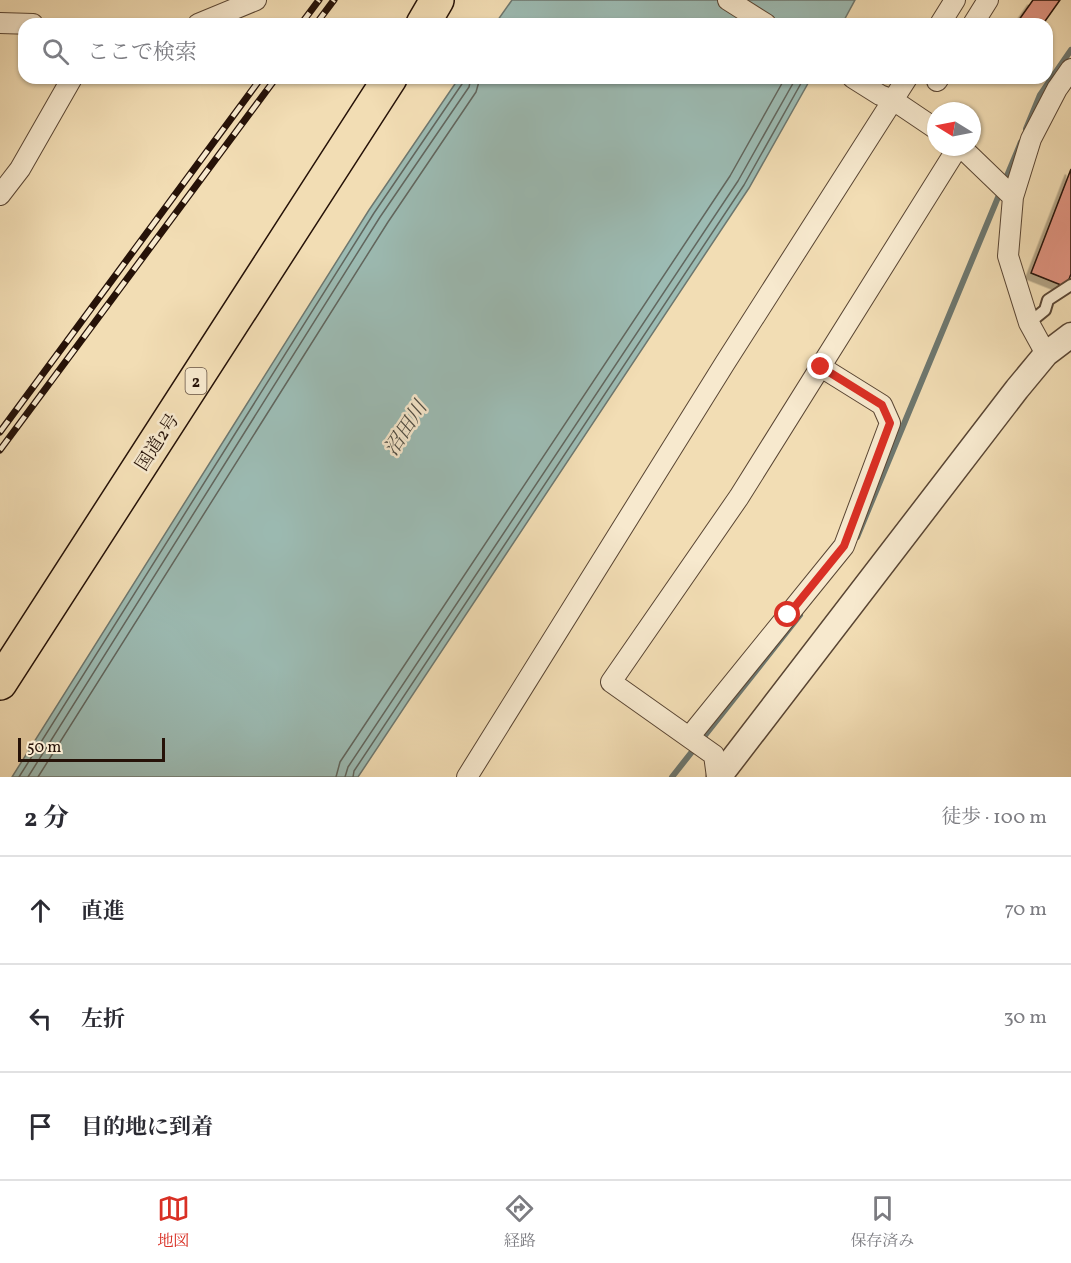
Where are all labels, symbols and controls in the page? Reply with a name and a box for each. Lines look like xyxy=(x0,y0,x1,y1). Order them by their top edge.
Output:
search box xyxy=(18,18,1053,84)
icon: search xyxy=(39,35,72,68)
text: ここで検索 xyxy=(87,38,197,69)
north arrow xyxy=(927,102,981,156)
route end xyxy=(807,353,833,379)
road number: 2 xyxy=(186,368,206,394)
water label: 沼田川 xyxy=(379,395,436,462)
street label: 国道2号 xyxy=(130,409,186,476)
route start xyxy=(774,601,800,627)
scale bar xyxy=(18,735,165,762)
text: 50 m xyxy=(27,737,61,759)
text: 2 分 xyxy=(24,801,69,837)
text: 徒歩 · 100 m xyxy=(941,804,1047,832)
icon: ahead xyxy=(24,894,57,927)
text: 70 m xyxy=(1004,896,1047,924)
text: 直進 xyxy=(81,897,125,928)
icon: left xyxy=(24,1002,57,1035)
text: 30 m xyxy=(1003,1004,1047,1032)
text: 左折 xyxy=(81,1005,125,1036)
icon: arrive xyxy=(24,1110,57,1143)
text: 目的地に到着 xyxy=(81,1113,213,1144)
tab: 地図 xyxy=(157,1192,190,1253)
tab: 経路 xyxy=(503,1192,536,1253)
tab: 保存済み xyxy=(850,1192,914,1253)

